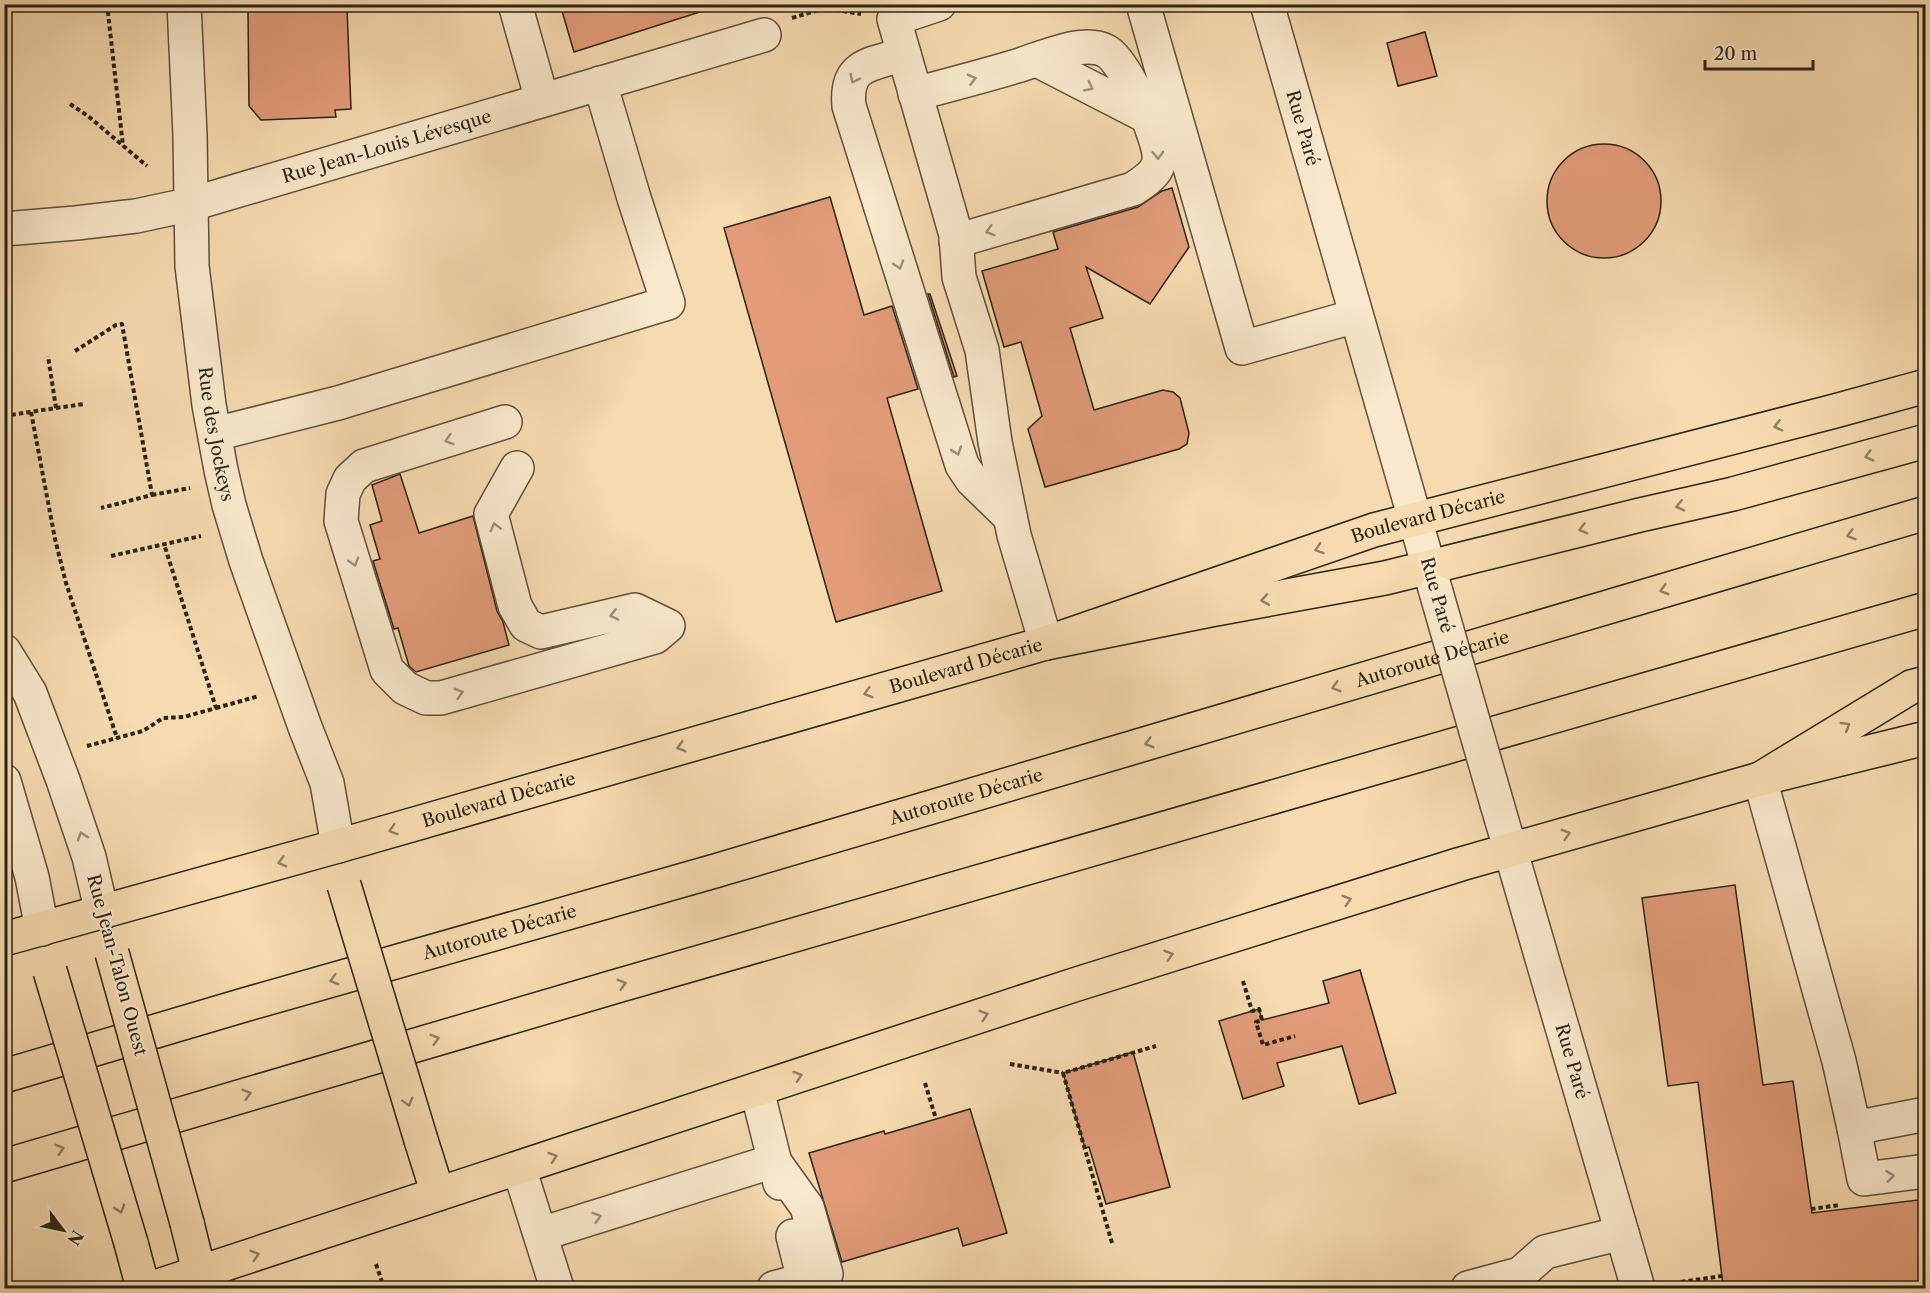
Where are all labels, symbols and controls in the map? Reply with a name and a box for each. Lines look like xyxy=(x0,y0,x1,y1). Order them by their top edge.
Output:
scale bar xyxy=(1705,33,1813,71)
text: 20 m xyxy=(1714,43,1758,65)
one-way arrow xyxy=(850,73,861,83)
one-way arrow xyxy=(966,74,977,86)
one-way arrow xyxy=(1082,79,1093,91)
street label: Rue Paré xyxy=(1281,88,1324,168)
street label: Rue Jean-Louis Lévesque xyxy=(279,105,494,188)
one-way arrow xyxy=(1152,151,1165,160)
one-way arrow xyxy=(985,224,996,236)
one-way arrow xyxy=(892,259,904,270)
street label: Rue des Jockeys xyxy=(193,366,239,504)
one-way arrow xyxy=(1773,419,1784,431)
one-way arrow xyxy=(444,432,455,445)
one-way arrow xyxy=(950,445,963,456)
one-way arrow xyxy=(1864,449,1874,462)
street label: Boulevard Décarie xyxy=(1348,486,1508,548)
one-way arrow xyxy=(1676,499,1686,512)
one-way arrow xyxy=(1578,521,1588,534)
one-way arrow xyxy=(489,522,502,532)
one-way arrow xyxy=(1846,528,1857,540)
one-way arrow xyxy=(1314,542,1325,554)
street label: Rue Paré xyxy=(1416,555,1458,635)
one-way arrow xyxy=(347,556,359,567)
one-way arrow xyxy=(1659,583,1670,595)
one-way arrow xyxy=(1261,593,1271,606)
one-way arrow xyxy=(609,608,619,621)
street label: Autoroute Décarie xyxy=(1352,626,1512,692)
street label: Boulevard Décarie xyxy=(887,634,1045,698)
one-way arrow xyxy=(1331,680,1342,692)
one-way arrow xyxy=(864,686,874,699)
one-way arrow xyxy=(453,688,464,700)
one-way arrow xyxy=(1840,722,1850,734)
one-way arrow xyxy=(1144,736,1155,748)
one-way arrow xyxy=(676,740,687,752)
street label: Autoroute Décarie xyxy=(886,764,1046,830)
street label: Boulevard Décarie xyxy=(420,767,578,832)
one-way arrow xyxy=(388,823,399,835)
one-way arrow xyxy=(1561,828,1571,841)
one-way arrow xyxy=(76,831,89,842)
one-way arrow xyxy=(277,854,287,867)
street label: Rue Jean-Talon Ouest xyxy=(82,872,152,1059)
one-way arrow xyxy=(1341,895,1352,907)
street label: Autoroute Décarie xyxy=(419,900,579,965)
one-way arrow xyxy=(1163,950,1174,962)
one-way arrow xyxy=(329,973,339,986)
one-way arrow xyxy=(617,979,627,992)
one-way arrow xyxy=(978,1009,988,1022)
street label: Rue Paré xyxy=(1551,1021,1593,1102)
one-way arrow xyxy=(429,1034,440,1046)
one-way arrow xyxy=(792,1070,803,1083)
one-way arrow xyxy=(242,1089,252,1101)
one-way arrow xyxy=(401,1096,413,1107)
one-way arrow xyxy=(54,1144,65,1156)
one-way arrow xyxy=(548,1152,558,1164)
one-way arrow xyxy=(1885,1170,1894,1182)
north arrow xyxy=(33,1200,93,1260)
one-way arrow xyxy=(113,1203,125,1214)
one-way arrow xyxy=(591,1212,602,1224)
text: N xyxy=(64,1227,88,1249)
one-way arrow xyxy=(249,1249,260,1262)

